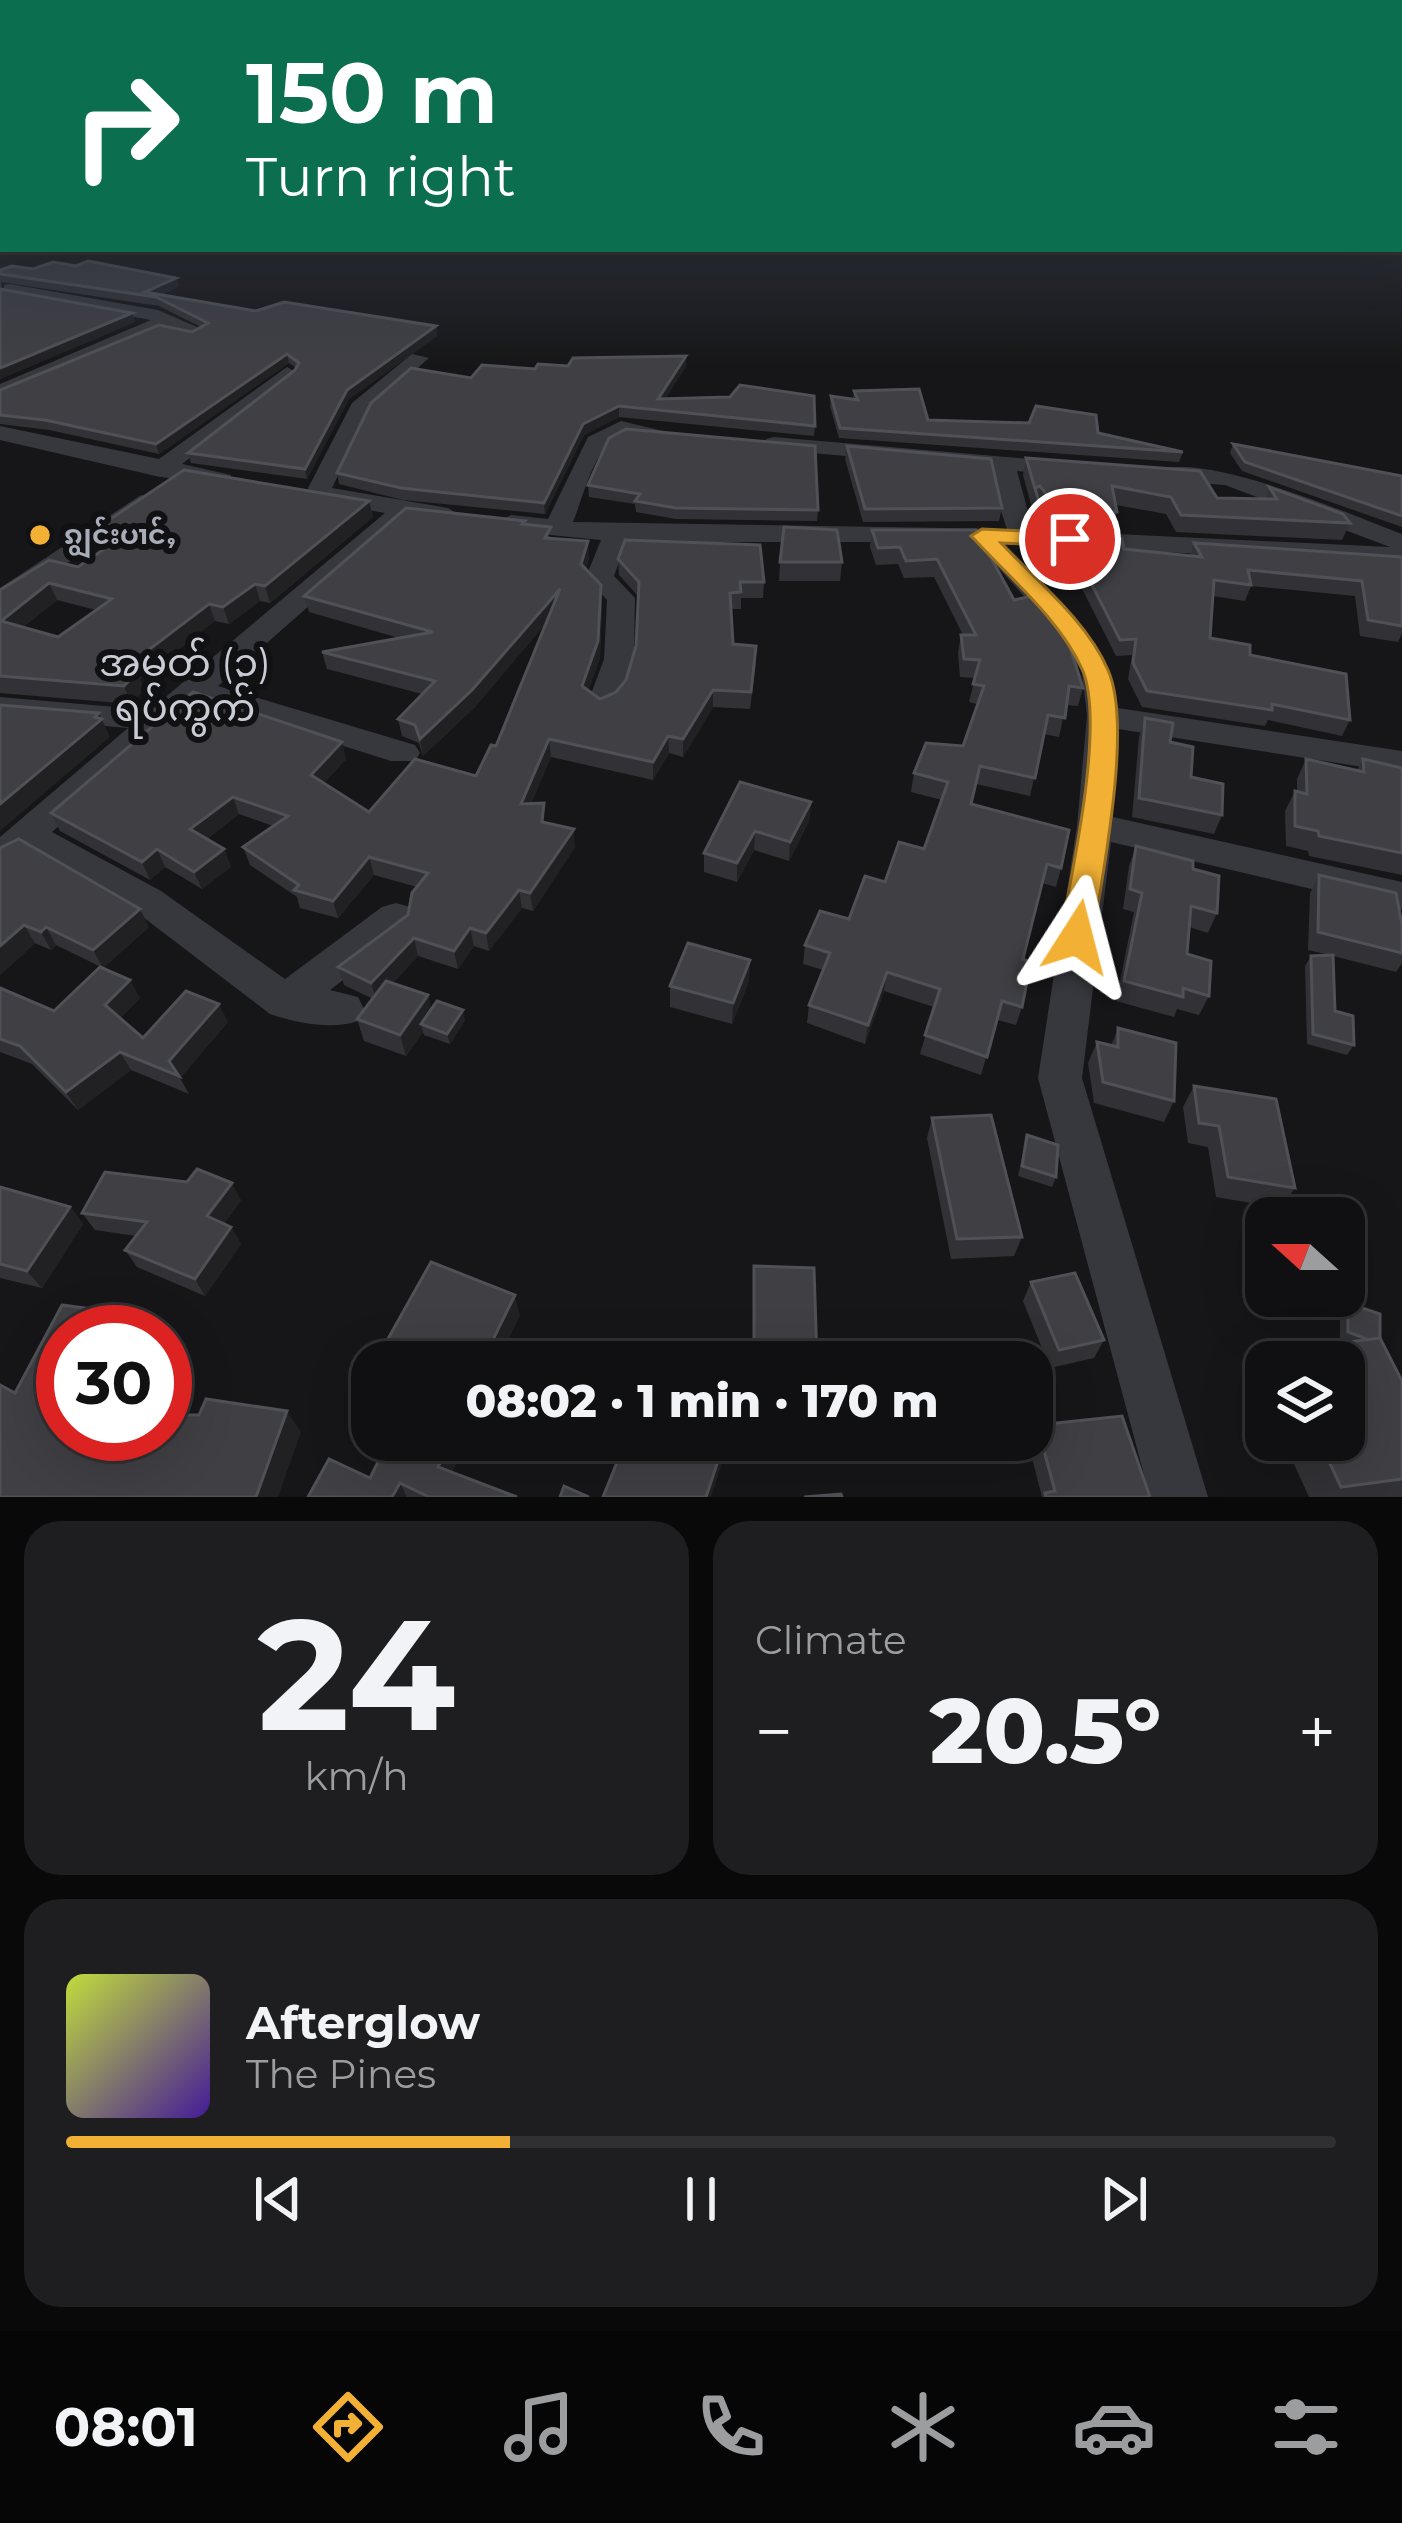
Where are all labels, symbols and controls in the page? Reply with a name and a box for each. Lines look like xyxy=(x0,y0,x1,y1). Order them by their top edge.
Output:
text: 150 m xyxy=(246,42,498,144)
icon: right xyxy=(48,48,204,204)
text: Turn right xyxy=(246,144,516,210)
pin xyxy=(1019,488,1121,590)
icon: arrive xyxy=(1037,506,1103,572)
place label: ၵျွင်းပၢင်ႇ xyxy=(64,516,177,559)
marker: ၵျွင်းပၢင်ႇ xyxy=(27,522,53,548)
district label: အမှတ် (၃) ရပ်ကွက် xyxy=(99,637,271,739)
position arrow xyxy=(1014,874,1140,1000)
north arrow xyxy=(1245,1197,1365,1317)
map controls xyxy=(1245,1197,1365,1461)
speed limit sign: 30 xyxy=(36,1305,192,1461)
button: layers xyxy=(1245,1341,1365,1461)
text: 08:02 · 1 min · 170 m xyxy=(465,1373,939,1428)
text: 24 xyxy=(258,1579,455,1769)
text: Climate xyxy=(755,1616,907,1664)
text: 20.5° xyxy=(930,1676,1161,1786)
text: − xyxy=(755,1691,793,1772)
text: + xyxy=(1298,1691,1336,1772)
text: km/h xyxy=(304,1752,409,1800)
text: Afterglow xyxy=(246,1995,480,2050)
text: The Pines xyxy=(246,2050,436,2098)
icon: previous xyxy=(245,2166,311,2232)
icon: pause xyxy=(668,2166,734,2232)
icon: next xyxy=(1091,2166,1157,2232)
icon: directions xyxy=(306,2385,390,2469)
icon: music xyxy=(497,2385,581,2469)
icon: phone xyxy=(689,2385,773,2469)
icon: climate xyxy=(881,2385,965,2469)
icon: car xyxy=(1072,2385,1156,2469)
icon: filters xyxy=(1264,2385,1348,2469)
text: 08:01 xyxy=(54,2394,198,2460)

